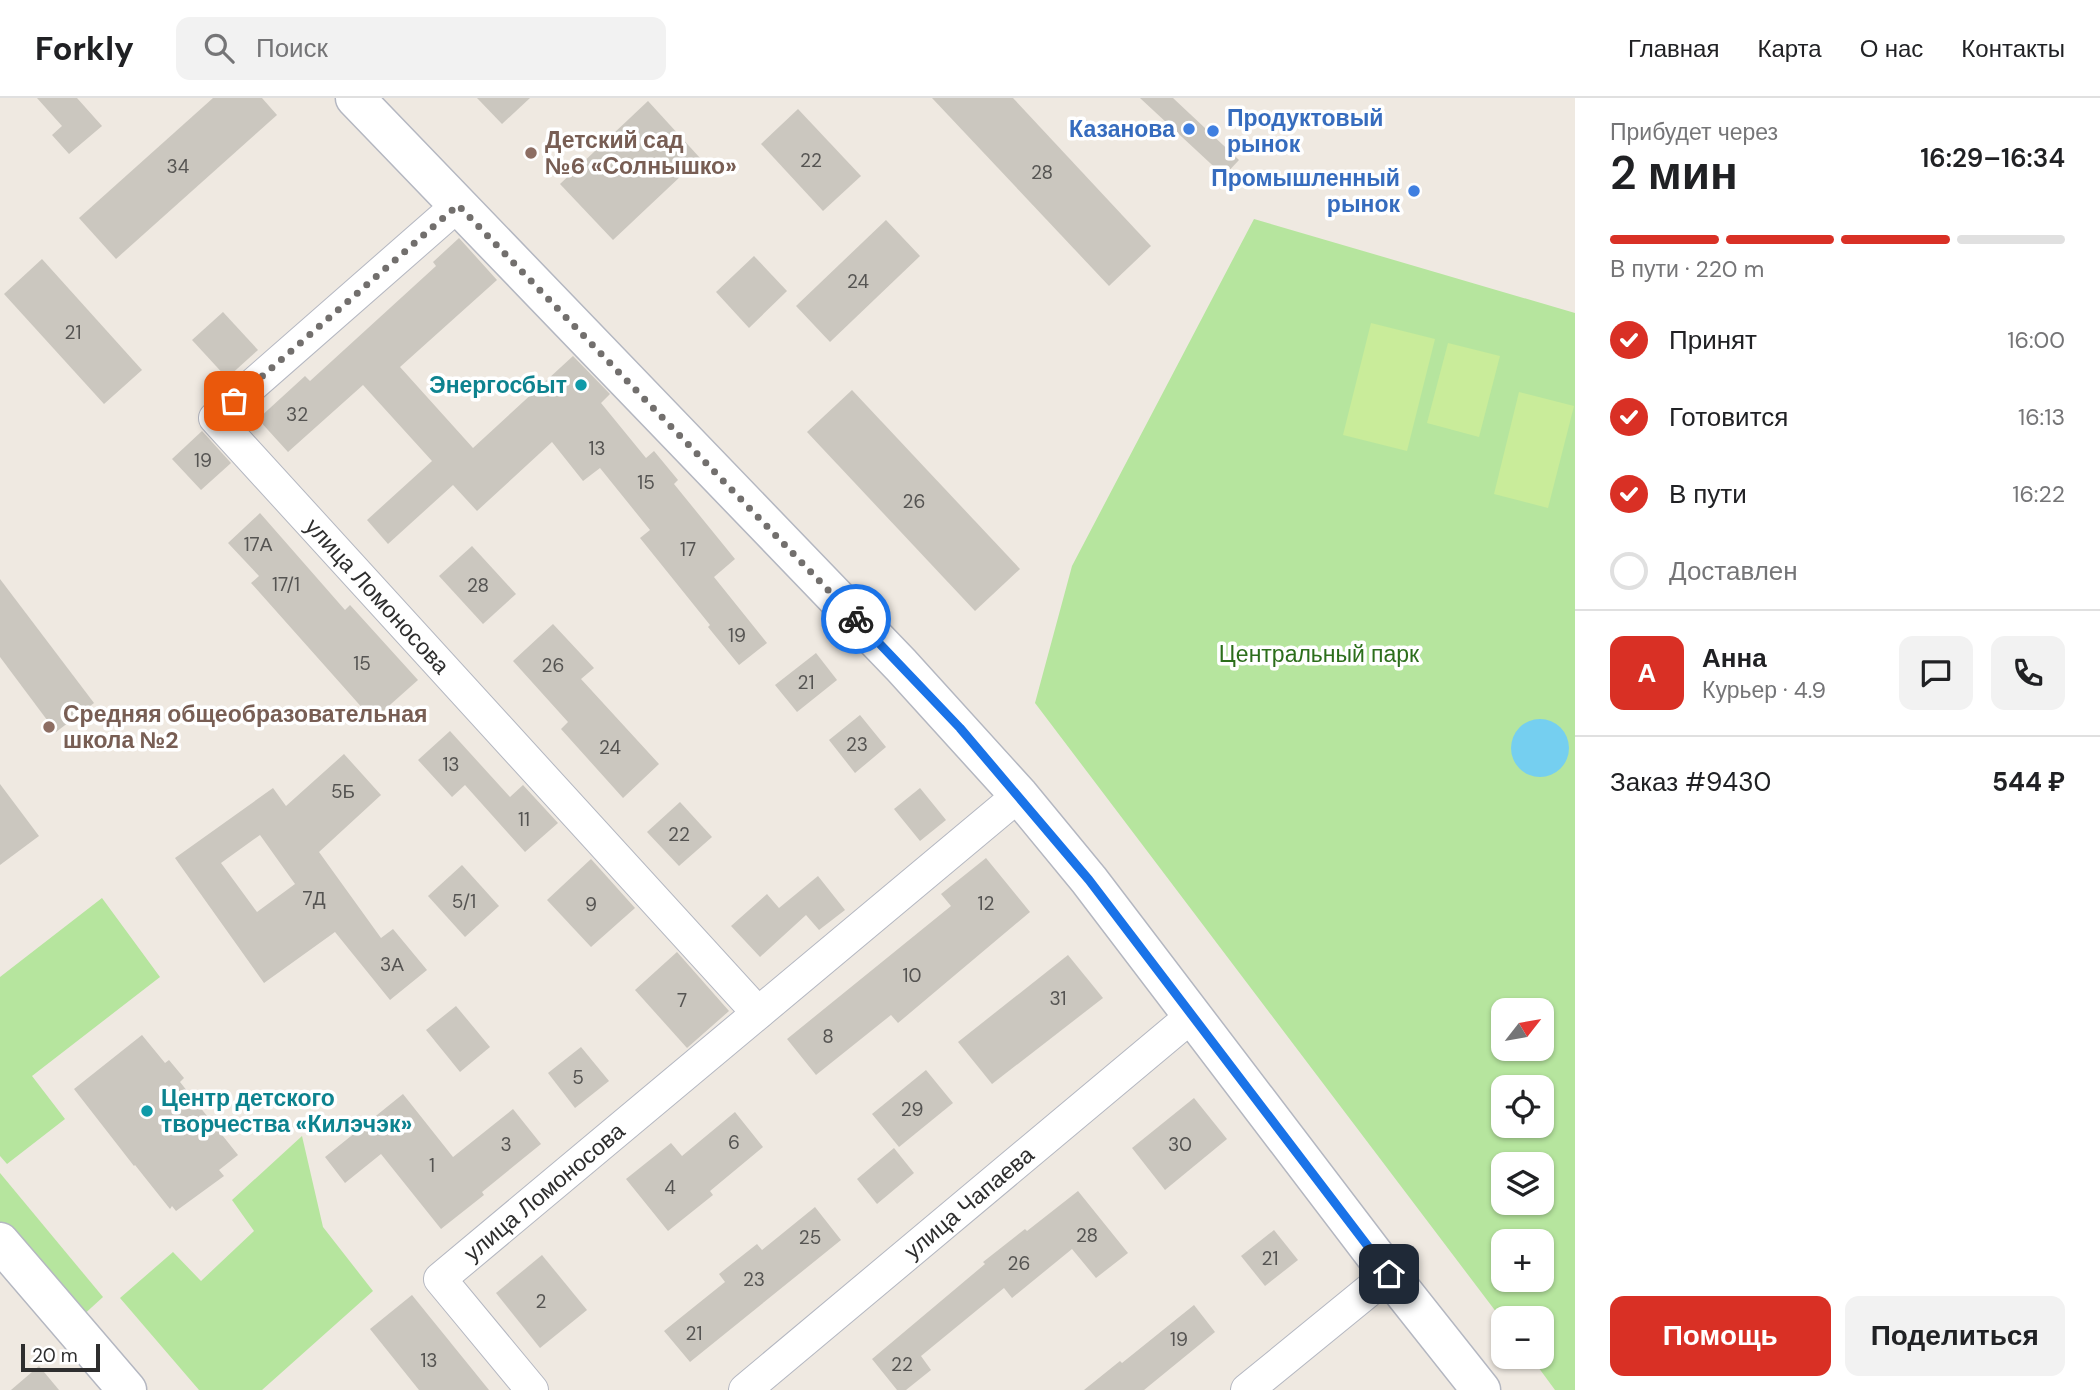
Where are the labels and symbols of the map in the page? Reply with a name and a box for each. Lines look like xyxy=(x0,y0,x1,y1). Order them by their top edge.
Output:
place label: Продуктовый рынок xyxy=(1227,103,1383,159)
place label: Казанова xyxy=(1069,114,1175,144)
marker: Казанова xyxy=(1181,121,1197,137)
marker: Продуктовый рынок xyxy=(1205,123,1221,139)
place label: Детский сад №6 «Солнышко» xyxy=(545,125,737,181)
marker: Детский сад №6 «Солнышко» xyxy=(523,145,539,161)
house number: 22 xyxy=(800,148,822,173)
house number: 34 xyxy=(167,154,189,179)
house number: 28 xyxy=(1031,160,1053,185)
place label: Промышленный рынок xyxy=(1211,163,1400,219)
marker: Промышленный рынок xyxy=(1406,183,1422,199)
house number: 24 xyxy=(847,269,869,294)
house number: 21 xyxy=(65,320,81,345)
place label: Энергосбыт xyxy=(429,370,567,400)
pin xyxy=(204,371,264,431)
marker: Энергосбыт xyxy=(573,377,589,393)
house number: 32 xyxy=(286,402,308,427)
house number: 13 xyxy=(588,436,606,461)
house number: 19 xyxy=(194,448,212,473)
house number: 15 xyxy=(637,470,655,495)
house number: 26 xyxy=(903,489,925,514)
street label: улица Ломоносова xyxy=(299,512,456,680)
house number: 17А xyxy=(244,532,273,557)
house number: 17 xyxy=(680,537,696,562)
house number: 17/1 xyxy=(272,572,300,597)
house number: 28 xyxy=(467,573,489,598)
courier xyxy=(821,584,891,654)
house number: 19 xyxy=(728,623,746,648)
park label: Центральный парк xyxy=(1219,639,1420,669)
house number: 15 xyxy=(353,651,371,676)
house number: 26 xyxy=(542,653,564,678)
house number: 21 xyxy=(798,670,814,695)
place label: Средняя общеобразовательная школа №2 xyxy=(63,699,427,755)
marker: Средняя общеобразовательная школа №2 xyxy=(41,719,57,735)
house number: 23 xyxy=(846,732,868,757)
house number: 24 xyxy=(599,735,621,760)
house number: 13 xyxy=(442,752,460,777)
house number: 5Б xyxy=(331,779,355,804)
house number: 11 xyxy=(518,807,530,832)
house number: 22 xyxy=(668,822,690,847)
house number: 7Д xyxy=(302,886,326,911)
house number: 5/1 xyxy=(452,889,476,914)
house number: 12 xyxy=(978,891,994,916)
house number: 9 xyxy=(585,892,597,917)
house number: 3А xyxy=(380,952,404,977)
house number: 10 xyxy=(903,963,921,988)
house number: 31 xyxy=(1050,986,1066,1011)
house number: 7 xyxy=(677,988,687,1013)
north arrow xyxy=(1491,998,1554,1060)
house number: 8 xyxy=(822,1024,834,1049)
house number: 5 xyxy=(572,1065,584,1090)
place label: Центр детского творчества «Килэчэк» xyxy=(161,1083,412,1139)
house number: 29 xyxy=(901,1097,923,1122)
marker: Центр детского творчества «Килэчэк» xyxy=(139,1103,155,1119)
street label: улица Ломоносова xyxy=(458,1116,631,1268)
house number: 6 xyxy=(728,1130,740,1155)
house number: 3 xyxy=(500,1132,512,1157)
house number: 30 xyxy=(1168,1132,1192,1157)
street label: улица Чапаева xyxy=(898,1139,1040,1266)
house number: 1 xyxy=(429,1153,435,1178)
house number: 4 xyxy=(664,1175,676,1200)
house number: 28 xyxy=(1076,1223,1098,1248)
house number: 25 xyxy=(799,1225,821,1250)
pin xyxy=(1359,1244,1419,1304)
house number: 21 xyxy=(1262,1246,1278,1271)
house number: 26 xyxy=(1008,1251,1030,1276)
house number: 23 xyxy=(743,1267,765,1292)
house number: 2 xyxy=(536,1289,547,1314)
house number: 21 xyxy=(686,1321,702,1346)
house number: 19 xyxy=(1170,1327,1188,1352)
scale bar xyxy=(21,1341,100,1373)
house number: 13 xyxy=(420,1348,438,1373)
house number: 22 xyxy=(891,1352,913,1377)

